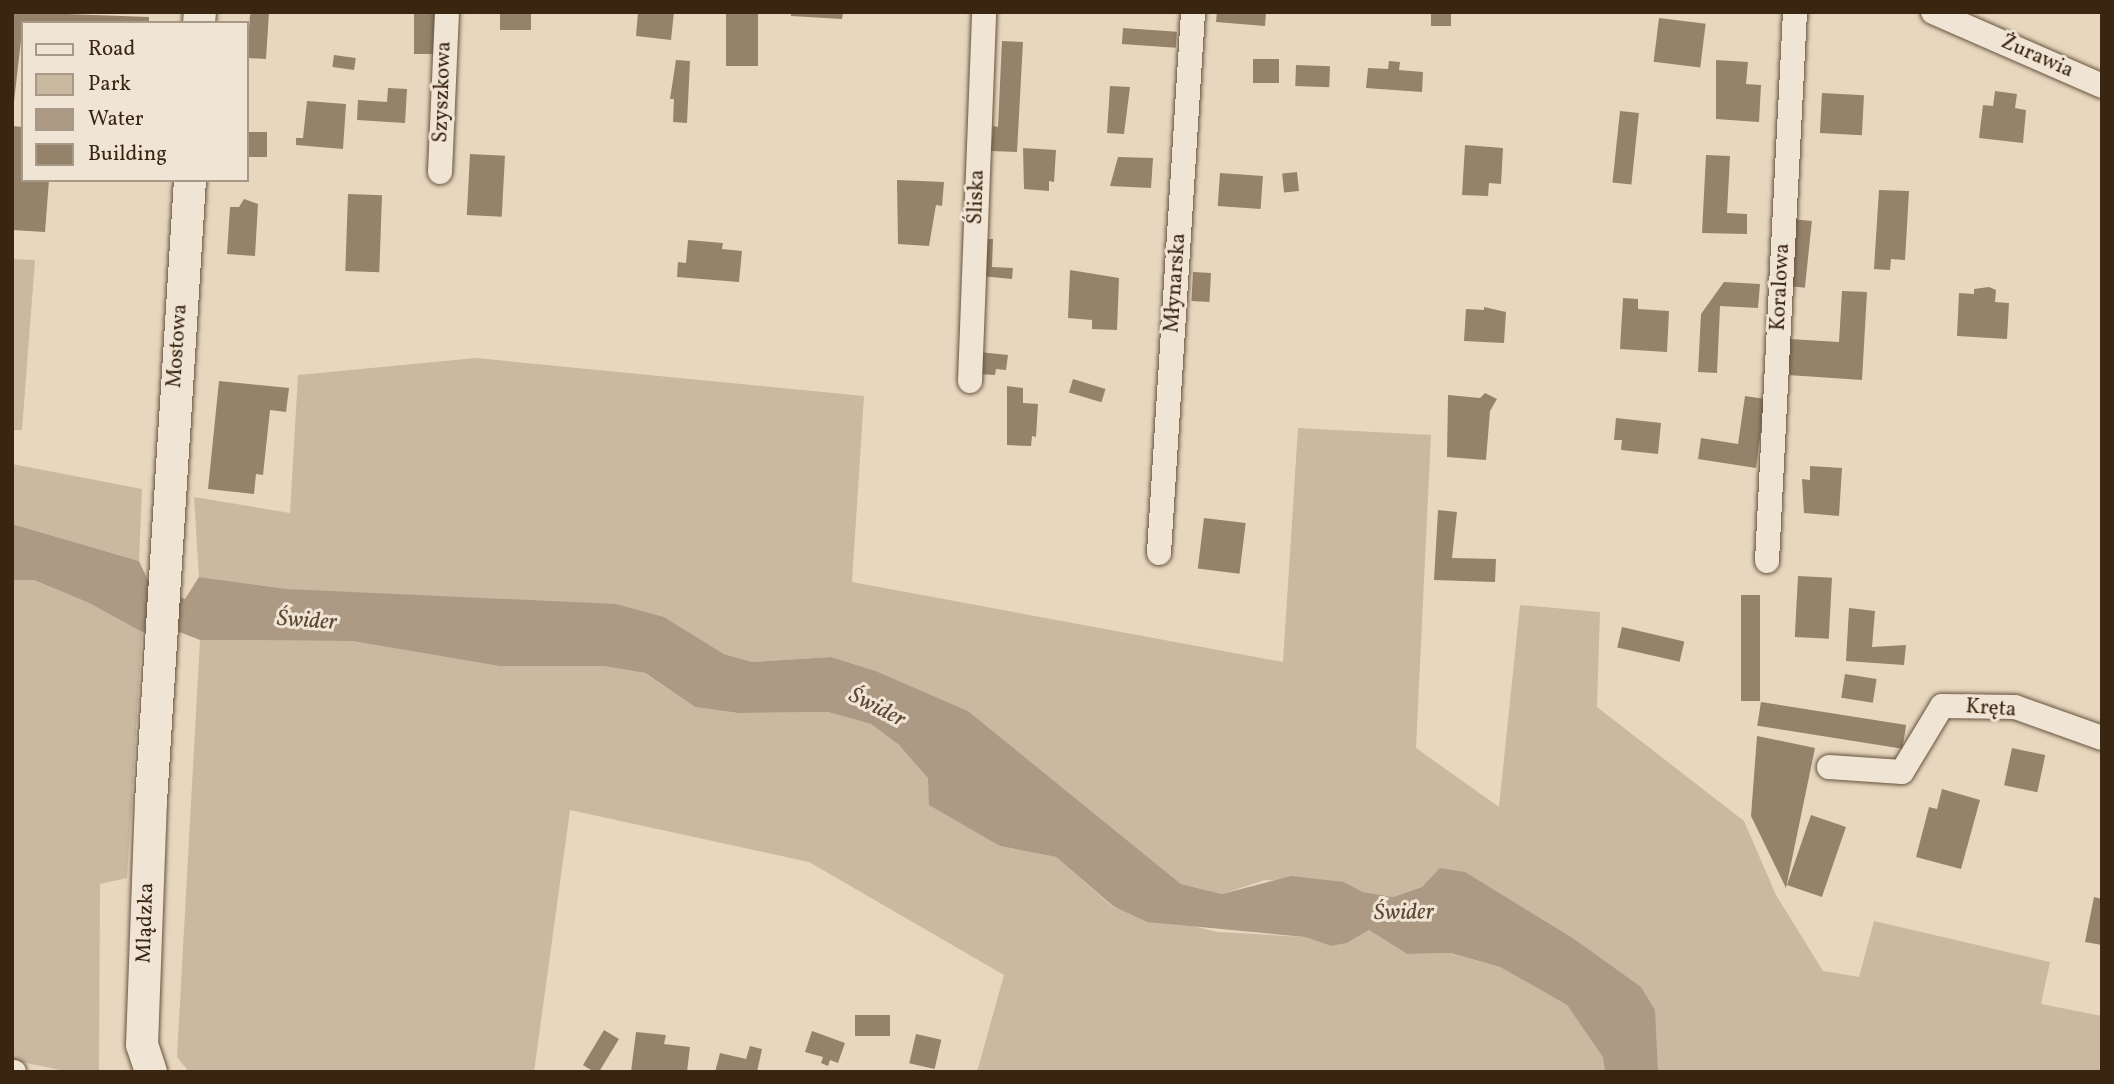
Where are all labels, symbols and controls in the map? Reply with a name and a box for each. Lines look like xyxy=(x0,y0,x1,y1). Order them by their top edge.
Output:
legend xyxy=(21,21,248,182)
street label: Żurawia xyxy=(1997,30,2077,84)
text: Road xyxy=(88,35,135,64)
street label: Szyszkowa xyxy=(429,41,457,143)
text: Park xyxy=(88,70,131,99)
text: Water xyxy=(88,105,144,134)
text: Building xyxy=(88,140,167,169)
street label: Śliska xyxy=(963,169,991,225)
street label: Młynarska xyxy=(1160,232,1192,334)
street label: Koralowa xyxy=(1766,243,1796,331)
street label: Mostowa xyxy=(162,303,194,389)
water label: Świder xyxy=(276,605,338,637)
water label: Świder xyxy=(844,682,910,734)
street label: Kręta xyxy=(1965,695,2017,723)
street label: Mlądzka xyxy=(132,882,160,964)
water label: Świder xyxy=(1374,899,1434,927)

